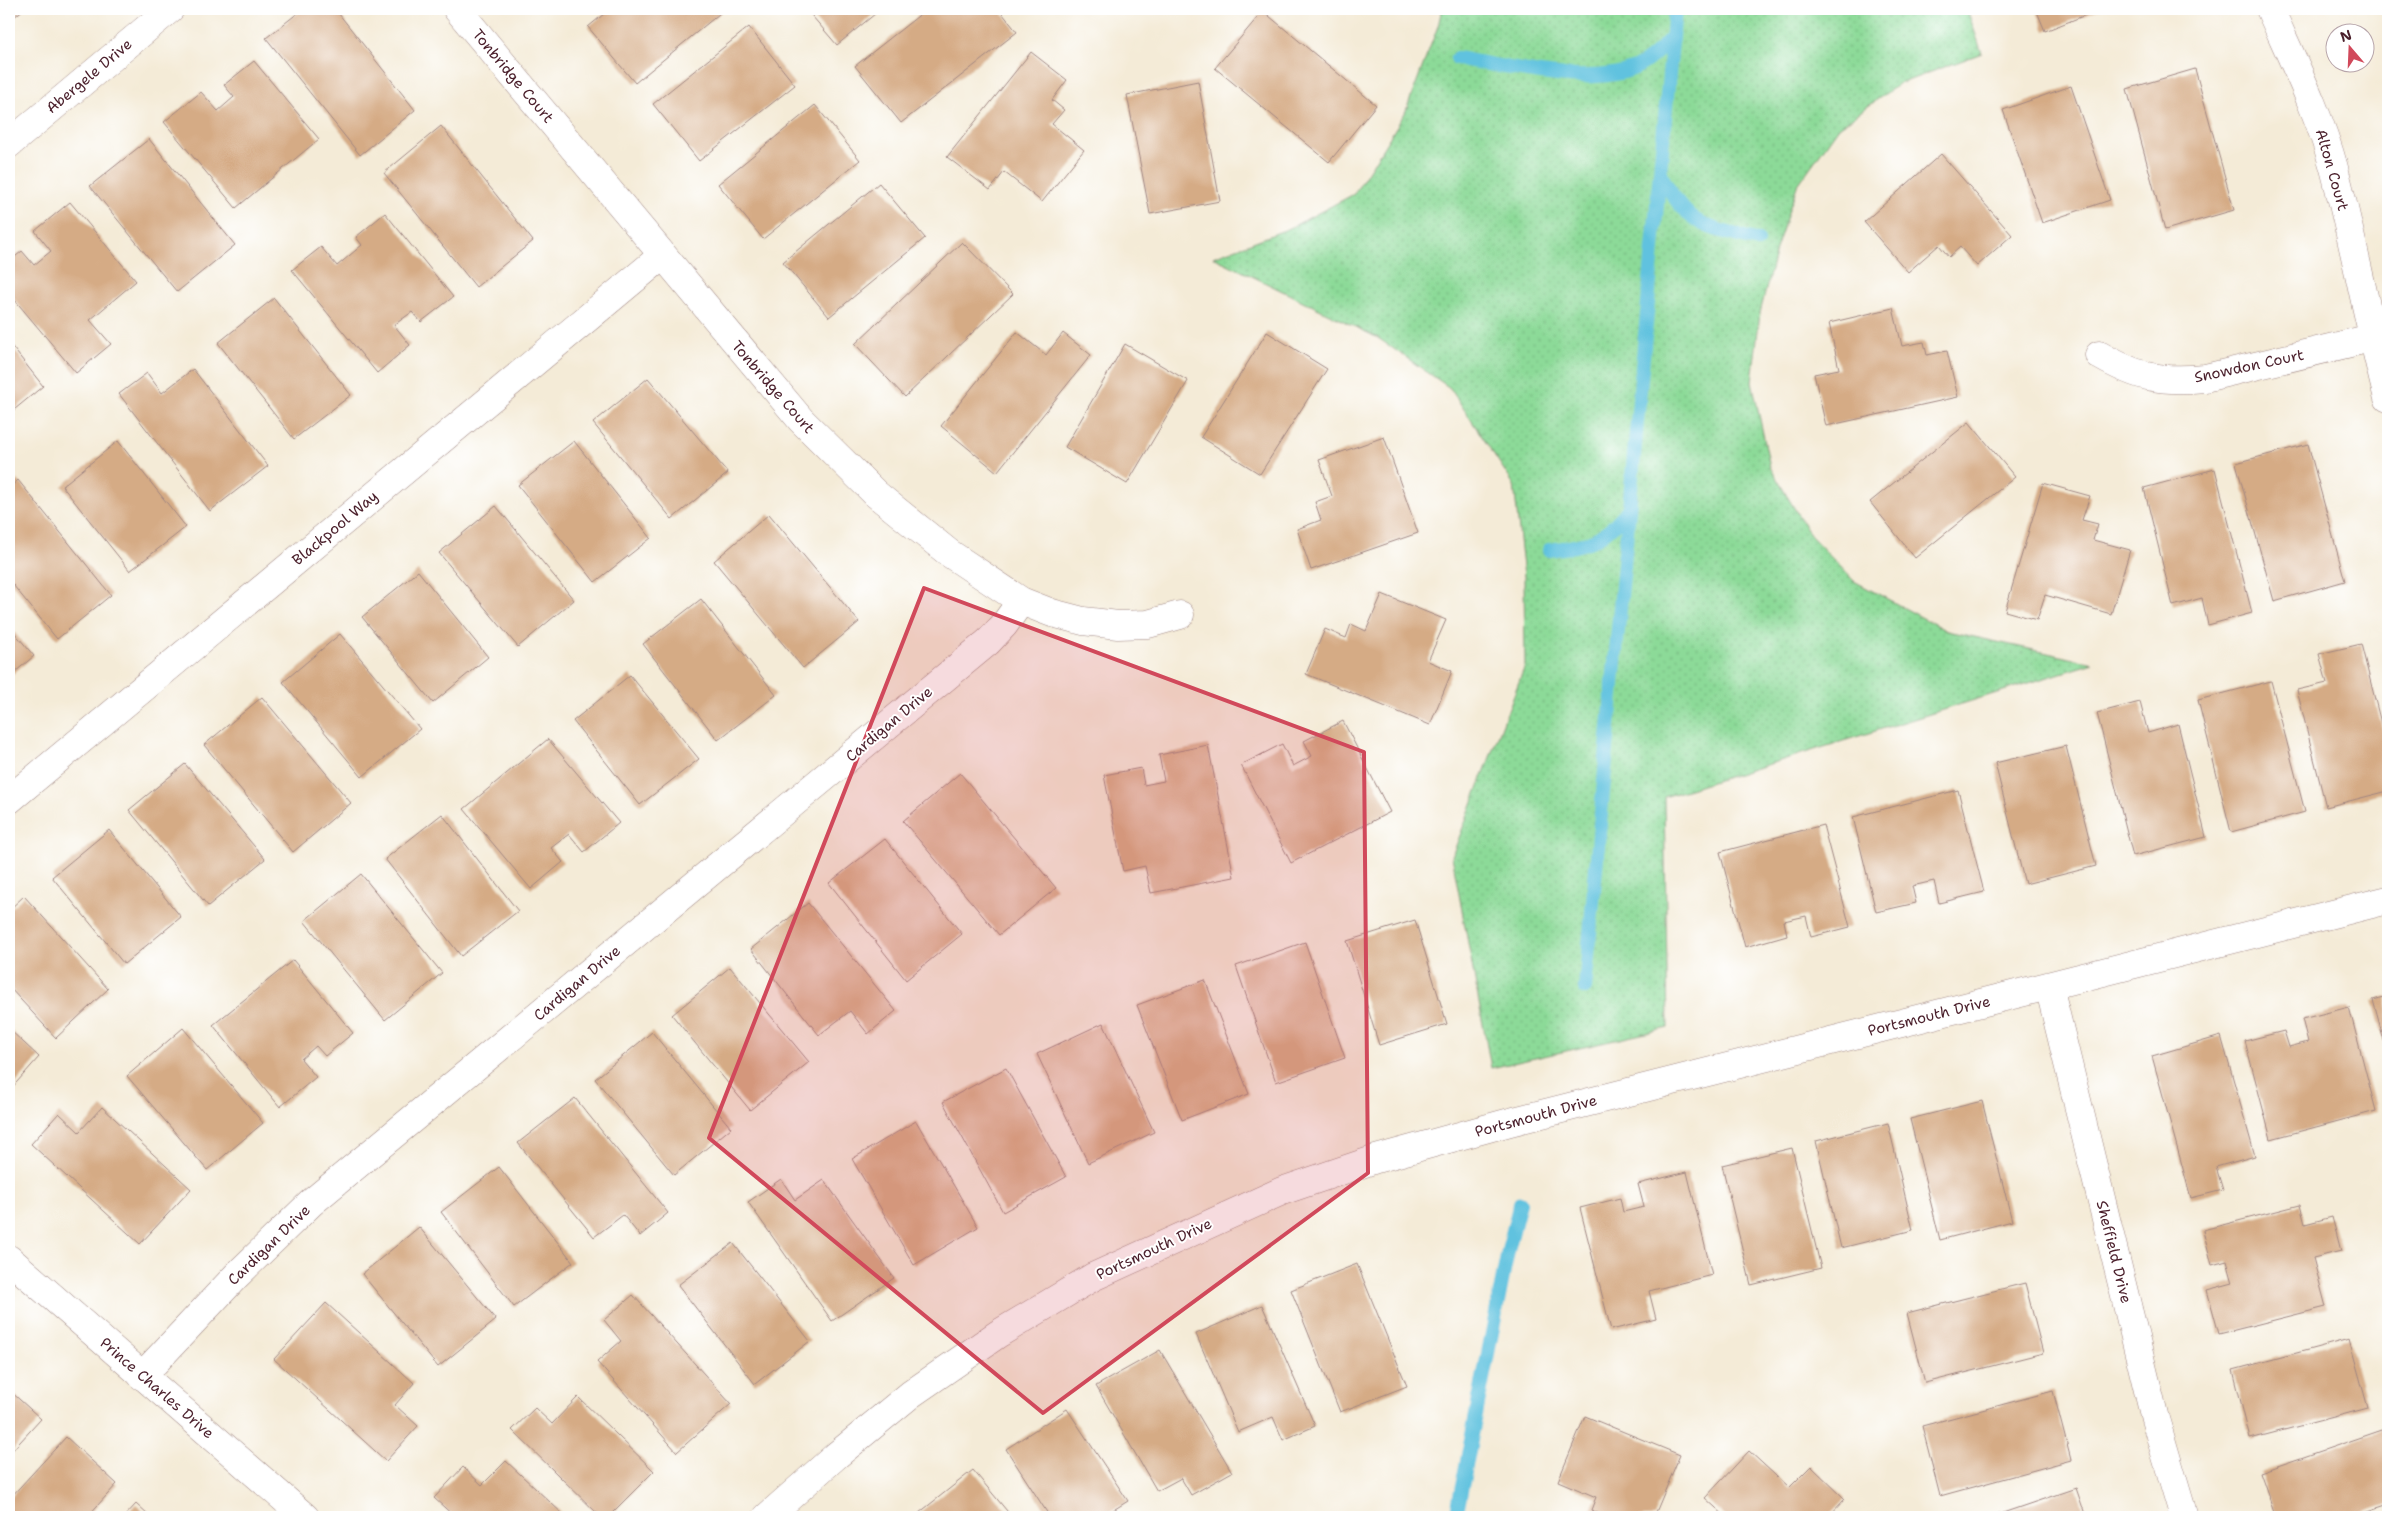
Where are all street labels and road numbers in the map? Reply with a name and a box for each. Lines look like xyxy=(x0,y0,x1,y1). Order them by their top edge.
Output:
street label: Tonbridge Court xyxy=(468,25,558,127)
street label: Abergele Drive xyxy=(42,34,136,118)
street label: Alton Court xyxy=(2311,127,2353,213)
street label: Tonbridge Court xyxy=(727,336,819,438)
street label: Snowdon Court xyxy=(2192,345,2306,387)
street label: Blackpool Way xyxy=(288,486,382,570)
street label: Cardigan Drive xyxy=(841,682,937,766)
street label: Cardigan Drive xyxy=(529,941,625,1025)
street label: Portsmouth Drive xyxy=(1866,991,1992,1041)
street label: Portsmouth Drive xyxy=(1473,1090,1599,1142)
street label: Sheffield Drive xyxy=(2092,1198,2136,1306)
street label: Cardigan Drive xyxy=(223,1200,315,1290)
street label: Portsmouth Drive xyxy=(1093,1213,1215,1285)
street label: Prince Charles Drive xyxy=(96,1333,218,1443)

